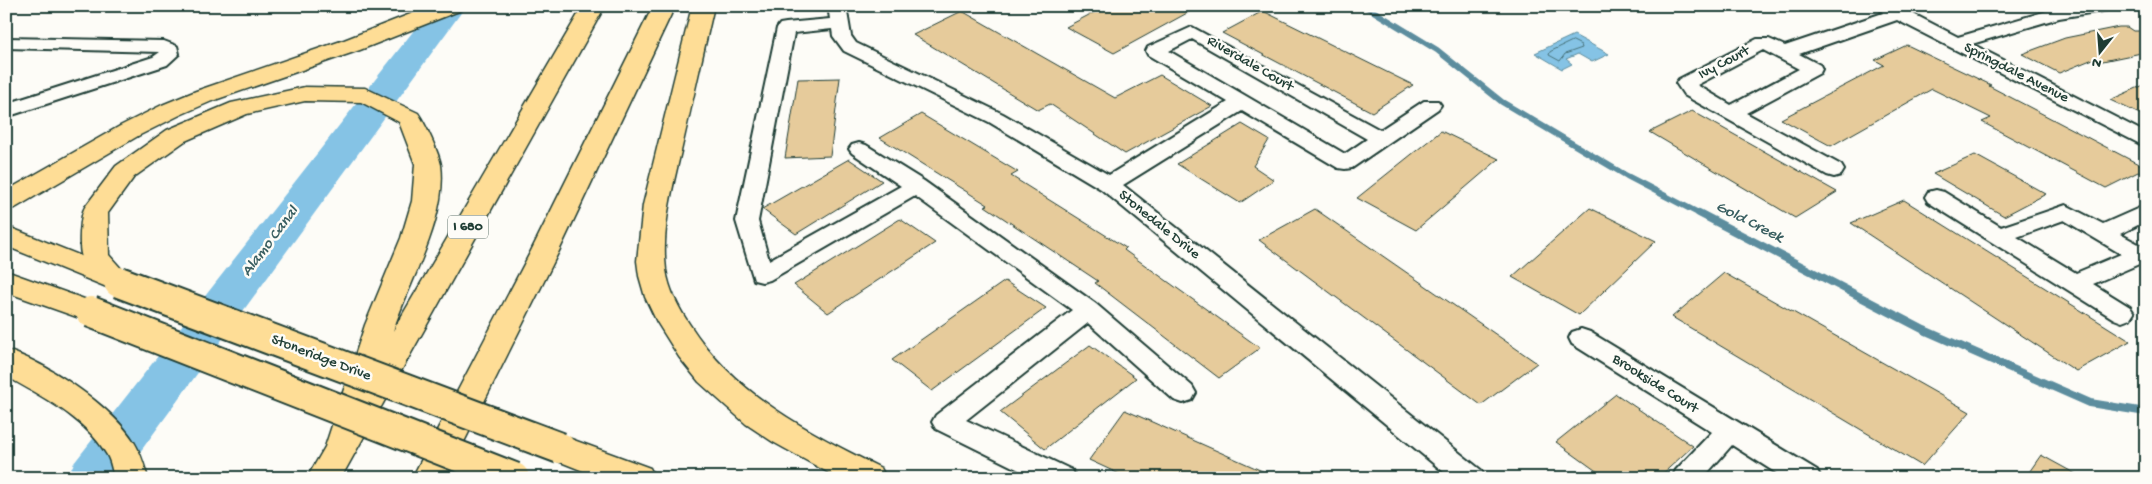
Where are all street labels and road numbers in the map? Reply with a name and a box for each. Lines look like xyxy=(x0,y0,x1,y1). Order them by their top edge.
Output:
street label: Riverdale Court xyxy=(1204,32,1298,97)
street label: Springdale Avenue xyxy=(1961,39,2072,107)
street label: Ivy Court xyxy=(1695,41,1754,84)
street label: Stonedale Drive xyxy=(1114,186,1204,264)
road number: I 680 xyxy=(448,216,488,238)
street label: Stoneridge Drive xyxy=(268,331,374,385)
street label: Brookside Court xyxy=(1608,350,1703,419)

